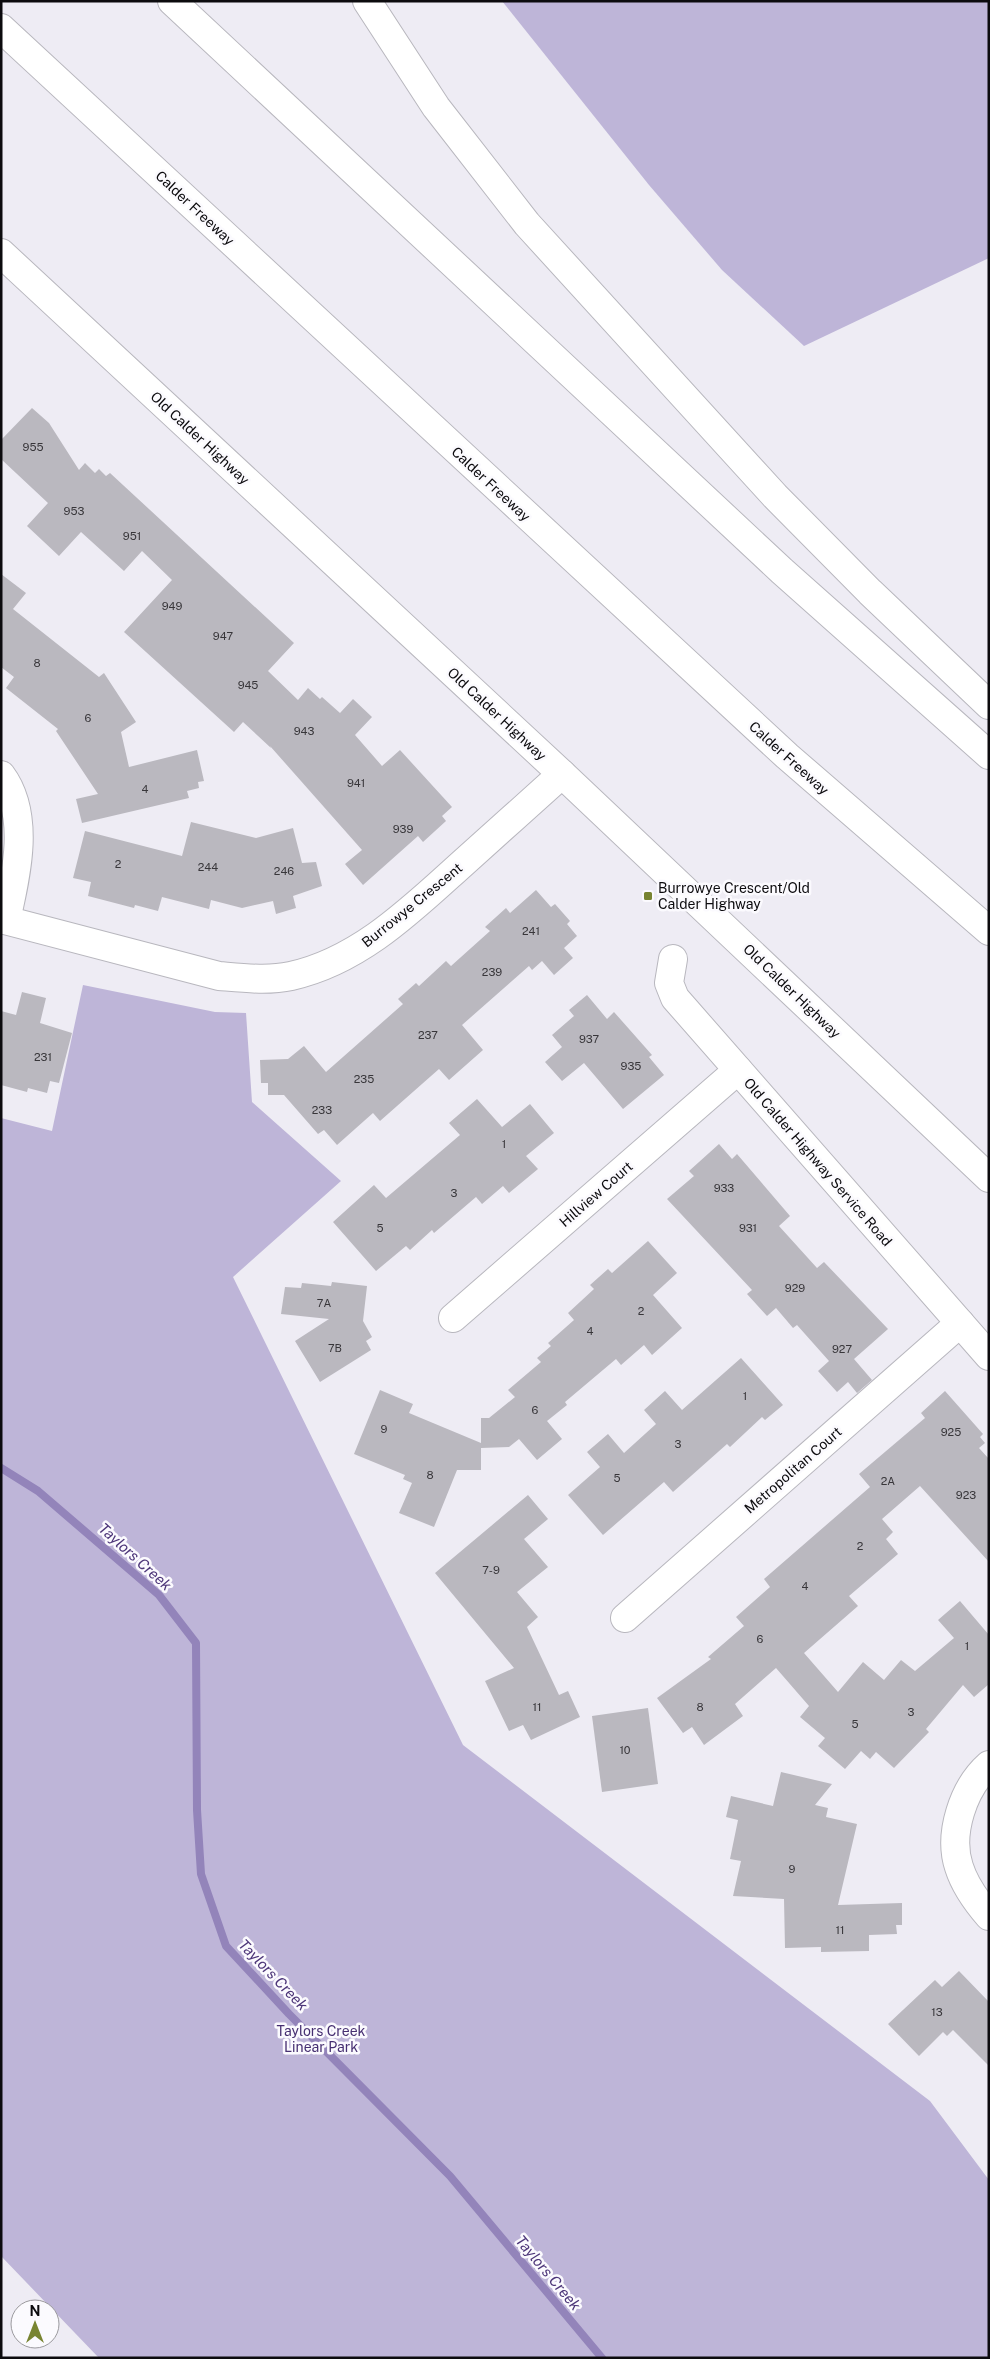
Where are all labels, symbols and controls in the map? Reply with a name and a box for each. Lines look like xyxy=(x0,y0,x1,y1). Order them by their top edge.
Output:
street label: Calder Freeway xyxy=(152,168,238,249)
street label: Old Calder Highway xyxy=(148,388,253,488)
house number: 955 xyxy=(23,441,43,453)
street label: Calder Freeway xyxy=(448,444,534,525)
house number: 953 xyxy=(64,505,84,517)
house number: 951 xyxy=(123,530,141,542)
house number: 949 xyxy=(162,600,182,612)
house number: 947 xyxy=(213,630,234,642)
house number: 8 xyxy=(33,657,41,669)
street label: Old Calder Highway xyxy=(445,664,550,764)
house number: 945 xyxy=(238,679,258,691)
house number: 6 xyxy=(85,712,92,724)
street label: Calder Freeway xyxy=(746,718,832,798)
house number: 943 xyxy=(294,725,314,737)
house number: 941 xyxy=(347,777,365,789)
house number: 4 xyxy=(142,783,149,795)
house number: 939 xyxy=(393,823,413,835)
house number: 2 xyxy=(115,858,122,870)
street label: Burrowye Crescent xyxy=(359,860,465,950)
house number: 244 xyxy=(198,861,218,873)
house number: 246 xyxy=(274,865,294,877)
place label: Burrowye Crescent/Old Calder Highway xyxy=(658,880,810,912)
marker: Burrowye Crescent/Old Calder Highway xyxy=(642,890,654,902)
house number: 241 xyxy=(522,925,540,937)
street label: Old Calder Highway xyxy=(740,941,844,1042)
house number: 239 xyxy=(482,966,502,978)
house number: 237 xyxy=(418,1029,438,1041)
house number: 937 xyxy=(579,1033,599,1045)
house number: 231 xyxy=(34,1051,52,1063)
house number: 935 xyxy=(621,1060,641,1072)
house number: 235 xyxy=(354,1073,374,1085)
street label: Old Calder Highway Service Road xyxy=(741,1075,895,1249)
house number: 233 xyxy=(312,1104,332,1116)
house number: 1 xyxy=(502,1138,506,1150)
street label: Hillview Court xyxy=(556,1158,636,1230)
house number: 933 xyxy=(714,1182,734,1194)
house number: 3 xyxy=(451,1187,458,1199)
house number: 5 xyxy=(376,1222,384,1234)
house number: 931 xyxy=(739,1222,757,1234)
house number: 929 xyxy=(785,1282,805,1294)
house number: 7A xyxy=(317,1297,331,1309)
house number: 2 xyxy=(638,1305,645,1317)
house number: 4 xyxy=(587,1325,594,1337)
house number: 7B xyxy=(328,1342,342,1354)
house number: 927 xyxy=(832,1343,852,1355)
house number: 1 xyxy=(743,1390,747,1402)
house number: 6 xyxy=(532,1404,539,1416)
house number: 9 xyxy=(381,1423,388,1435)
street label: Metropolitan Court xyxy=(741,1423,845,1517)
house number: 925 xyxy=(941,1426,961,1438)
house number: 3 xyxy=(675,1438,682,1450)
house number: 8 xyxy=(426,1469,434,1481)
house number: 5 xyxy=(613,1472,621,1484)
house number: 2A xyxy=(881,1475,895,1487)
house number: 923 xyxy=(956,1489,976,1501)
water label: Taylors Creek xyxy=(96,1520,176,1594)
house number: 2 xyxy=(857,1540,864,1552)
house number: 7-9 xyxy=(482,1564,500,1576)
house number: 4 xyxy=(802,1580,809,1592)
house number: 6 xyxy=(757,1633,764,1645)
house number: 1 xyxy=(965,1640,969,1652)
house number: 11 xyxy=(533,1701,541,1713)
house number: 8 xyxy=(696,1701,704,1713)
house number: 3 xyxy=(908,1706,915,1718)
house number: 5 xyxy=(851,1718,859,1730)
house number: 10 xyxy=(619,1744,631,1756)
house number: 9 xyxy=(789,1863,796,1875)
house number: 11 xyxy=(836,1924,844,1936)
water label: Taylors Creek xyxy=(235,1936,312,2014)
house number: 13 xyxy=(931,2006,943,2018)
park label: Taylors Creek Linear Park xyxy=(277,2023,366,2055)
water label: Taylors Creek xyxy=(512,2232,585,2314)
north arrow xyxy=(10,2299,60,2349)
text: N xyxy=(30,2303,40,2319)

